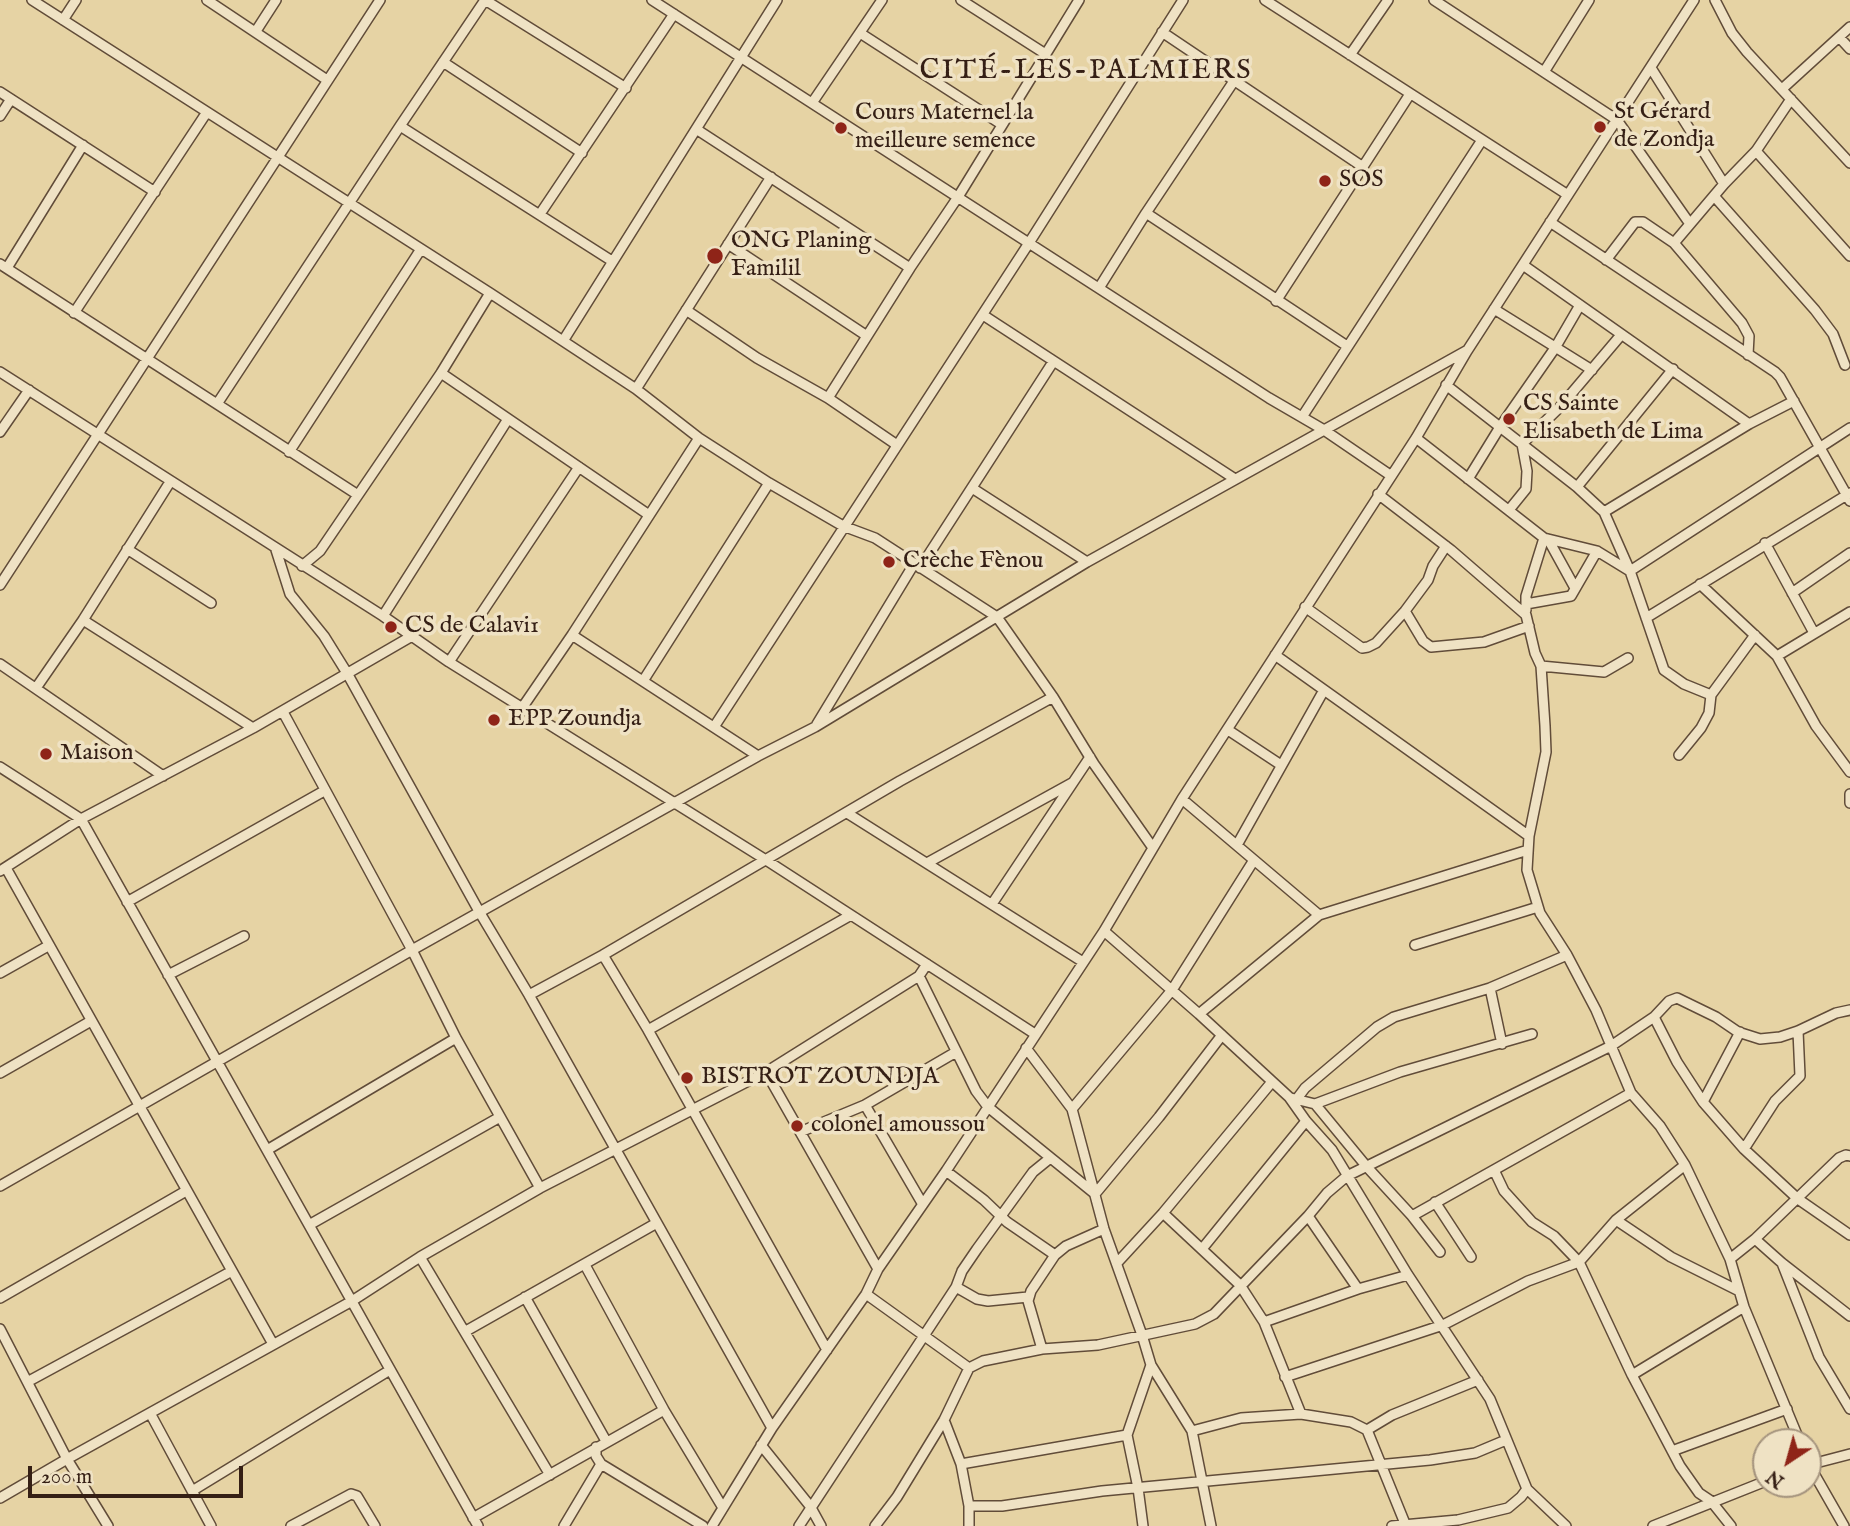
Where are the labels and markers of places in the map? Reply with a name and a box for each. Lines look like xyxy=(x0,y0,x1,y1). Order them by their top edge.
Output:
place label: St Gérard de Zondja xyxy=(1614,99,1714,155)
place label: Cours Maternel la meilleure semence xyxy=(855,100,1035,156)
marker: St Gérard de Zondja xyxy=(1592,119,1608,135)
marker: Cours Maternel la meilleure semence xyxy=(833,120,849,136)
place label: SOS xyxy=(1339,167,1383,195)
marker: SOS xyxy=(1317,173,1333,189)
place label: ONG Planing Familil xyxy=(731,228,871,284)
marker: ONG Planing Familil xyxy=(705,246,725,266)
place label: CS Sainte Elisabeth de Lima xyxy=(1523,391,1703,447)
marker: CS Sainte Elisabeth de Lima xyxy=(1501,411,1517,427)
place label: Crèche Fènou xyxy=(903,548,1043,576)
marker: Crèche Fènou xyxy=(881,554,897,570)
place label: CS de Calavi1 xyxy=(405,613,539,641)
marker: CS de Calavi1 xyxy=(383,619,399,635)
place label: EPP Zoundja xyxy=(508,706,641,734)
marker: EPP Zoundja xyxy=(486,712,502,728)
place label: Maison xyxy=(60,740,133,768)
marker: Maison xyxy=(38,746,54,762)
place label: BISTROT ZOUNDJA xyxy=(701,1064,939,1092)
marker: BISTROT ZOUNDJA xyxy=(679,1070,695,1086)
place label: colonel amoussou xyxy=(811,1112,985,1140)
marker: colonel amoussou xyxy=(789,1118,805,1134)

